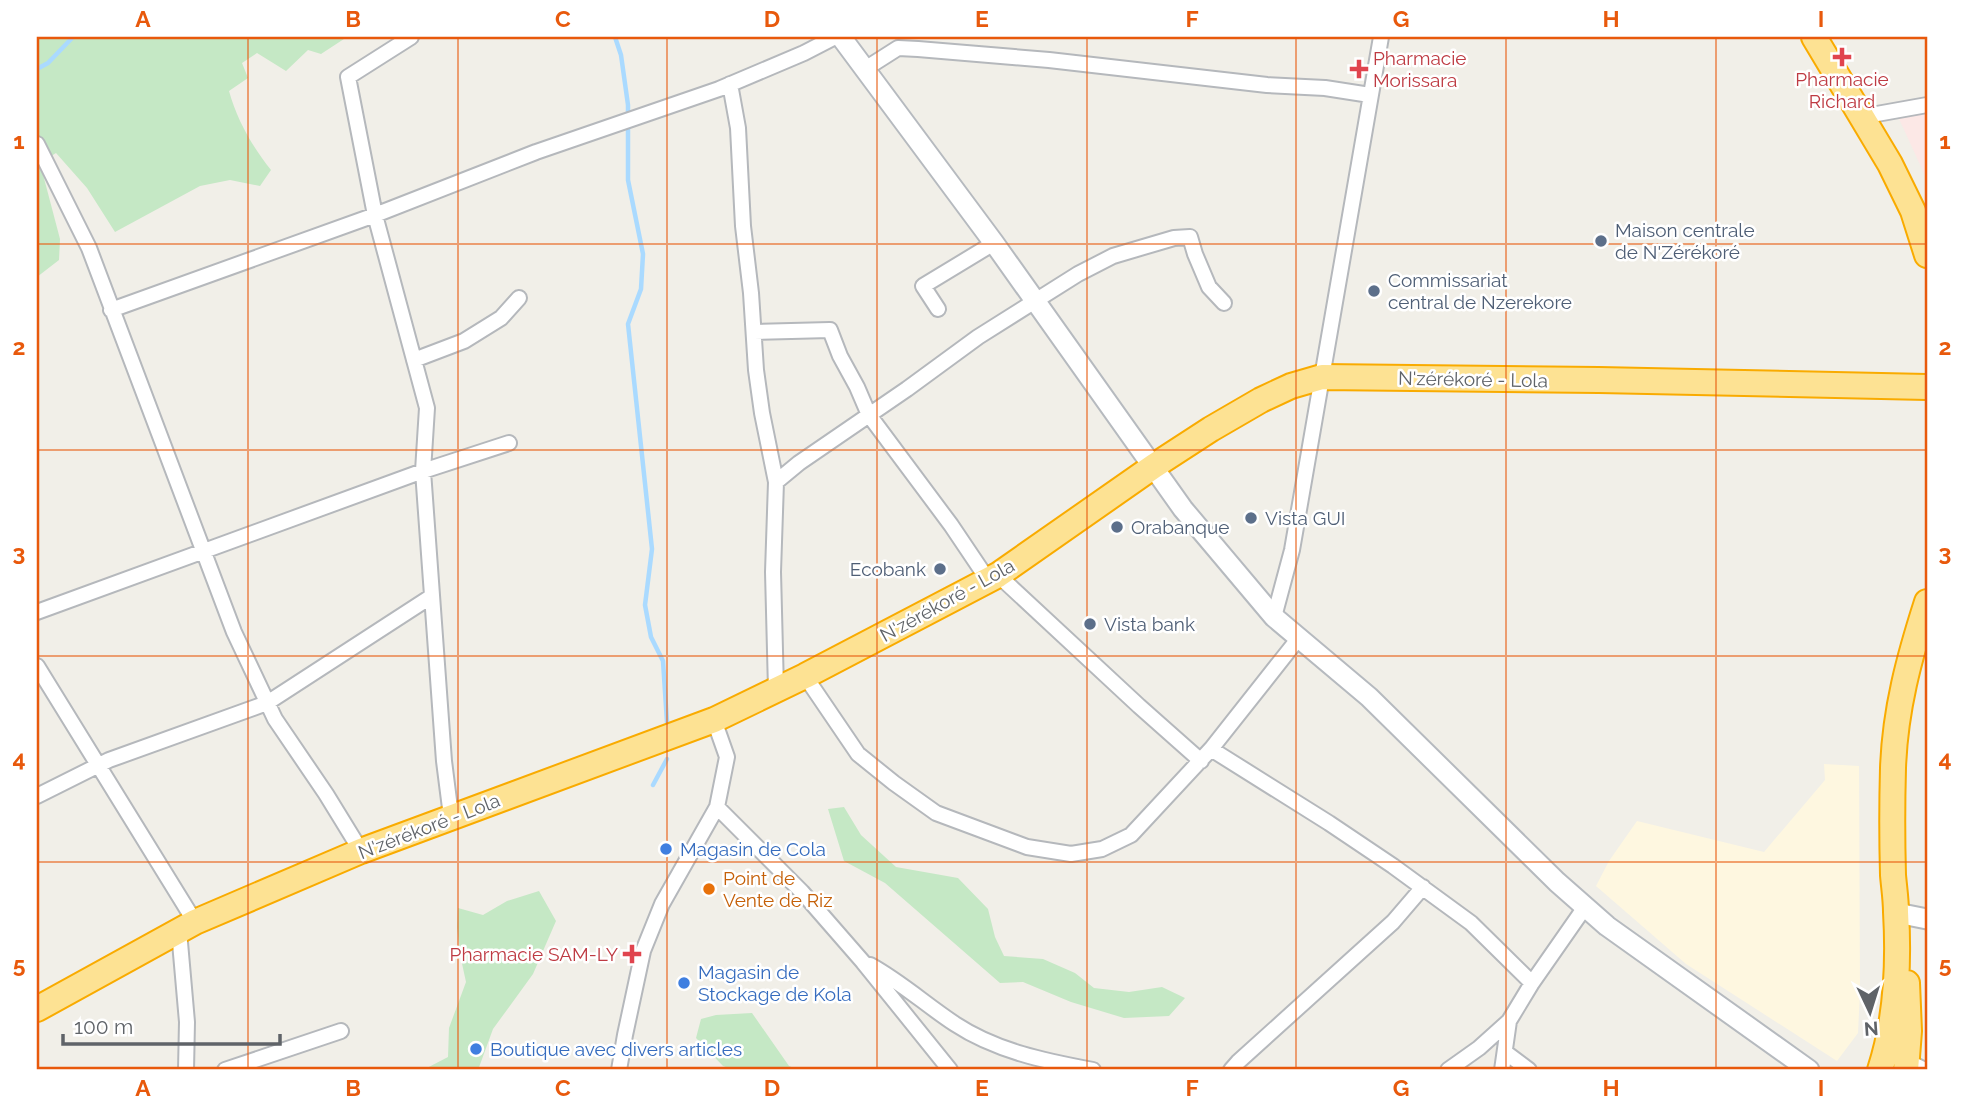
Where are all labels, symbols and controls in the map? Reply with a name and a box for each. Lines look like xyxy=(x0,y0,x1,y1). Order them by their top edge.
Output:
text: A xyxy=(135,5,151,32)
text: B xyxy=(345,5,361,32)
text: C xyxy=(555,5,571,32)
text: D xyxy=(764,5,780,32)
text: E xyxy=(975,5,989,32)
text: F xyxy=(1185,5,1199,32)
text: G xyxy=(1393,5,1409,32)
text: H xyxy=(1602,5,1620,32)
text: I xyxy=(1818,5,1824,32)
place label: Pharmacie Morissara xyxy=(1373,47,1466,91)
marker: Pharmacie Richard xyxy=(1834,49,1850,65)
marker: Pharmacie Morissara xyxy=(1351,61,1367,77)
place label: Pharmacie Richard xyxy=(1795,68,1889,112)
text: 1 xyxy=(13,127,25,154)
text: 1 xyxy=(1939,127,1951,154)
place label: Maison centrale de N'Zérékoré xyxy=(1615,219,1755,263)
marker: Maison centrale de N'Zérékoré xyxy=(1593,233,1609,249)
place label: Commissariat central de Nzerekore xyxy=(1388,269,1572,313)
marker: Commissariat central de Nzerekore xyxy=(1366,283,1382,299)
text: 2 xyxy=(13,333,25,360)
text: 2 xyxy=(1939,333,1951,360)
street label: N'zérékoré - Lola xyxy=(1398,367,1548,391)
place label: Vista GUI xyxy=(1265,507,1345,529)
marker: Vista GUI xyxy=(1243,510,1259,526)
place label: Orabanque xyxy=(1131,516,1230,538)
marker: Orabanque xyxy=(1109,519,1125,535)
text: 3 xyxy=(13,539,25,566)
text: 3 xyxy=(1939,539,1951,566)
street label: N'zérékoré - Lola xyxy=(876,554,1018,646)
place label: Ecobank xyxy=(850,558,926,580)
marker: Ecobank xyxy=(932,561,948,577)
place label: Vista bank xyxy=(1104,613,1195,635)
marker: Vista bank xyxy=(1082,616,1098,632)
text: 4 xyxy=(12,745,26,772)
text: 4 xyxy=(1938,745,1952,772)
street label: N'zérékoré - Lola xyxy=(355,789,503,863)
place label: Magasin de Cola xyxy=(680,838,826,860)
marker: Magasin de Cola xyxy=(658,841,674,857)
place label: Point de Vente de Riz xyxy=(723,867,833,911)
marker: Point de Vente de Riz xyxy=(701,881,717,897)
place label: Pharmacie SAM-LY xyxy=(450,943,619,965)
marker: Pharmacie SAM-LY xyxy=(624,946,640,962)
text: 5 xyxy=(13,951,26,978)
text: 5 xyxy=(1939,951,1952,978)
place label: Magasin de Stockage de Kola xyxy=(698,961,852,1005)
marker: Magasin de Stockage de Kola xyxy=(676,975,692,991)
north arrow xyxy=(1834,978,1904,1048)
scale bar xyxy=(63,1002,280,1046)
text: 100 m xyxy=(74,1014,133,1039)
text: N xyxy=(1863,1017,1879,1040)
place label: Boutique avec divers articles xyxy=(490,1038,742,1060)
marker: Boutique avec divers articles xyxy=(468,1041,484,1057)
text: A xyxy=(135,1074,151,1101)
text: B xyxy=(345,1074,361,1101)
text: C xyxy=(555,1074,571,1101)
text: D xyxy=(764,1074,780,1101)
text: E xyxy=(975,1074,989,1101)
text: F xyxy=(1185,1074,1199,1101)
text: G xyxy=(1393,1074,1409,1101)
text: H xyxy=(1602,1074,1620,1101)
text: I xyxy=(1818,1074,1824,1101)

